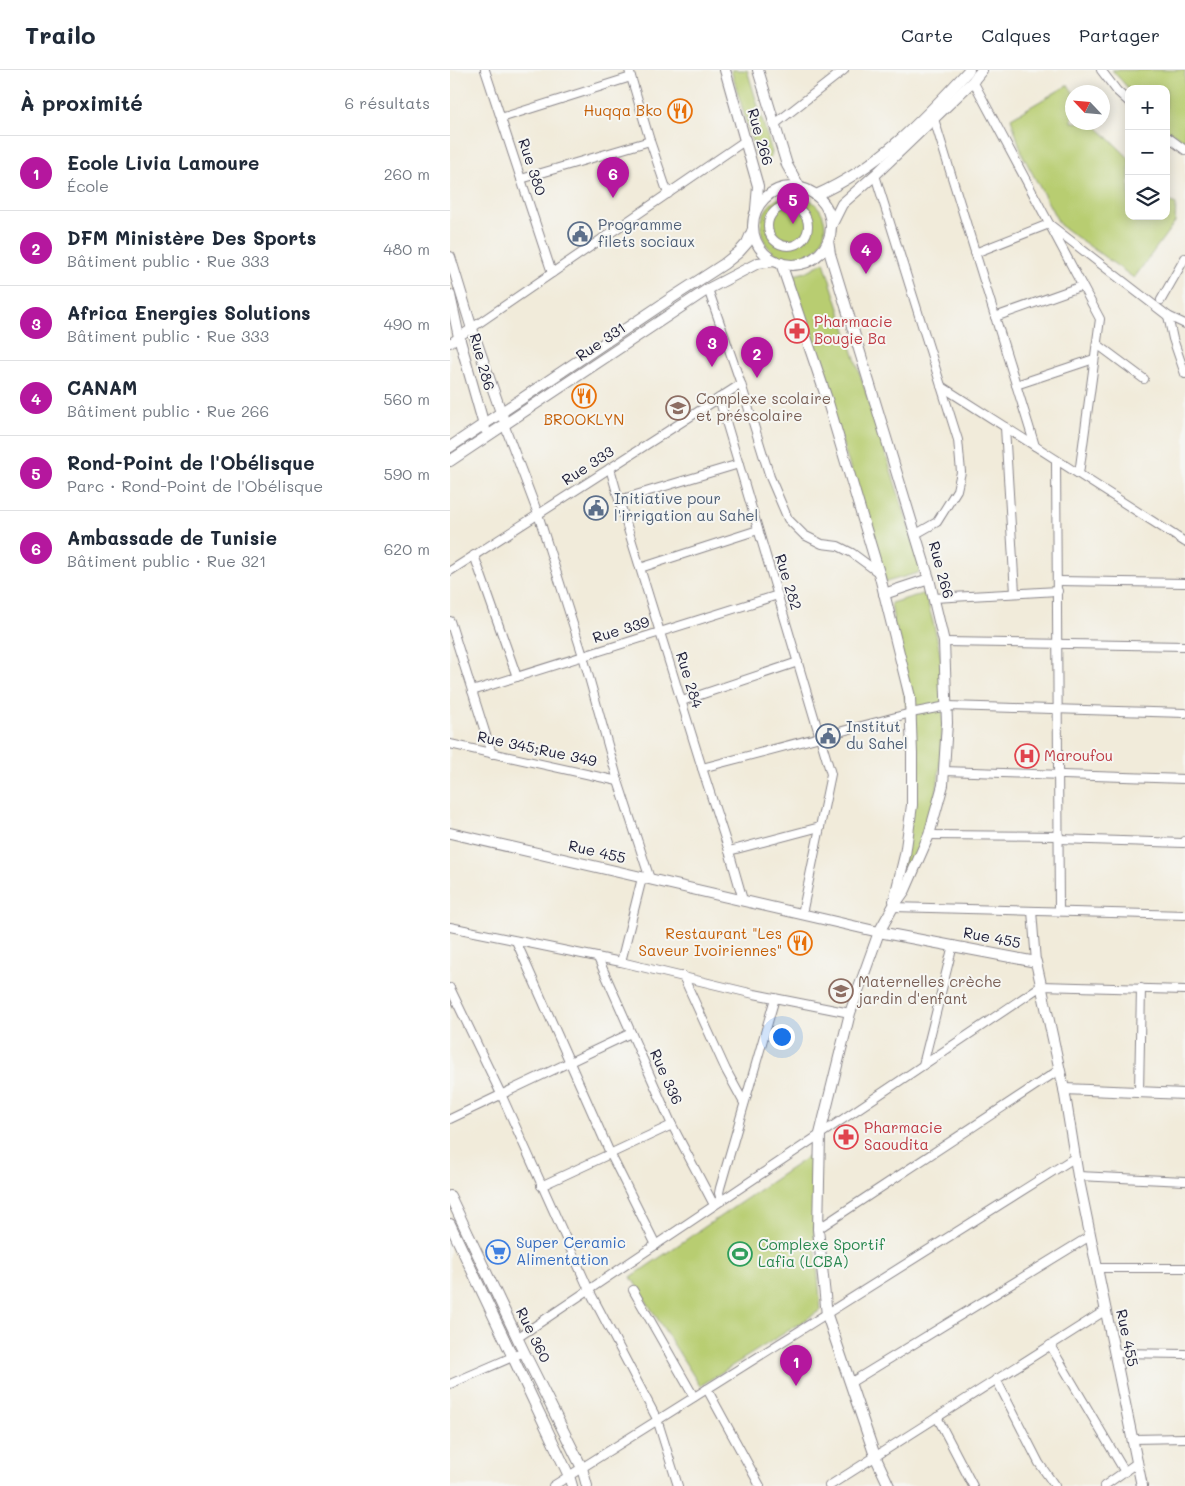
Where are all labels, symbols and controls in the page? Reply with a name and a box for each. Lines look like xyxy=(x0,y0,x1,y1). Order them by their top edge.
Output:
text: Trailo xyxy=(25,19,96,50)
text: Carte xyxy=(901,23,953,47)
text: Calques xyxy=(981,23,1051,47)
text: Partager xyxy=(1079,23,1160,47)
north arrow xyxy=(1065,85,1110,130)
map controls xyxy=(1125,85,1170,220)
button: + xyxy=(1125,85,1170,130)
text: À proximité xyxy=(20,89,143,116)
text: 6 résultats xyxy=(345,92,430,113)
restaurant icon: Huqqa Bko xyxy=(667,98,693,124)
place label: Huqqa Bko xyxy=(584,100,662,120)
street label: Rue 266 xyxy=(743,106,779,168)
button: − xyxy=(1125,130,1170,175)
street label: Rue 380 xyxy=(514,136,552,198)
text: Ecole Livia Lamoure xyxy=(67,150,259,175)
pin: 6 xyxy=(597,157,629,198)
text: 1 xyxy=(32,163,40,184)
text: 260 m xyxy=(384,163,430,184)
text: École xyxy=(67,175,109,196)
button: layers xyxy=(1125,175,1170,220)
pin: 5 xyxy=(777,183,809,224)
place label: Programme filets sociaux xyxy=(598,214,695,251)
public building icon: Programme filets sociaux xyxy=(567,221,593,247)
text: DFM Ministère Des Sports xyxy=(67,225,316,250)
pin: 4 xyxy=(850,233,882,274)
text: 2 xyxy=(32,238,40,259)
text: 480 m xyxy=(383,238,430,259)
text: Bâtiment public · Rue 333 xyxy=(67,250,269,271)
text: Africa Energies Solutions xyxy=(67,300,311,325)
place label: Pharmacie Bougie Ba xyxy=(814,311,893,348)
text: 3 xyxy=(31,313,41,334)
text: 490 m xyxy=(383,313,430,334)
street label: Rue 331 xyxy=(572,317,629,365)
pharmacy icon: Pharmacie Bougie Ba xyxy=(784,318,810,344)
text: Bâtiment public · Rue 333 xyxy=(67,325,269,346)
pin: 3 xyxy=(696,326,728,367)
street label: Rue 286 xyxy=(466,331,500,393)
pin: 2 xyxy=(741,337,773,378)
text: CANAM xyxy=(67,375,137,400)
restaurant icon: BROOKLYN xyxy=(571,383,597,409)
text: 4 xyxy=(31,388,41,409)
text: 560 m xyxy=(383,388,430,409)
place label: Complexe scolaire et préscolaire xyxy=(696,388,831,425)
school or university icon: Complexe scolaire et préscolaire xyxy=(665,395,691,421)
text: Bâtiment public · Rue 266 xyxy=(67,400,269,421)
place label: BROOKLYN xyxy=(544,409,624,429)
street label: Rue 333 xyxy=(558,441,618,489)
text: Rond-Point de l'Obélisque xyxy=(67,450,315,475)
text: 5 xyxy=(31,463,41,484)
text: 590 m xyxy=(383,463,430,484)
text: Parc · Rond-Point de l'Obélisque xyxy=(67,475,323,496)
place label: Initiative pour l'irrigation au Sahel xyxy=(614,488,758,525)
public building icon: Initiative pour l'irrigation au Sahel xyxy=(583,495,609,521)
text: Ambassade de Tunisie xyxy=(67,525,277,550)
text: 6 xyxy=(31,538,41,559)
text: 620 m xyxy=(384,538,430,559)
street label: Rue 266 xyxy=(925,539,959,601)
text: Bâtiment public · Rue 321 xyxy=(67,550,266,571)
street label: Rue 282 xyxy=(771,551,807,612)
street label: Rue 339 xyxy=(590,611,652,647)
street label: Rue 284 xyxy=(672,649,708,711)
place label: Institut du Sahel xyxy=(846,716,908,753)
public building icon: Institut du Sahel xyxy=(815,723,841,749)
street label: Rue 345;Rue 349 xyxy=(476,726,599,770)
hospital icon: Maroufou xyxy=(1014,743,1040,769)
place label: Maroufou xyxy=(1044,745,1113,765)
street label: Rue 455 xyxy=(567,835,628,867)
street label: Rue 455 xyxy=(962,922,1023,952)
place label: Restaurant "Les Saveur Ivoiriennes" xyxy=(639,923,782,960)
restaurant icon: Restaurant "Les Saveur Ivoiriennes" xyxy=(787,930,813,956)
place label: Maternelles crèche jardin d'enfant xyxy=(856,971,1001,1008)
school or university icon: Maternelles crèche jardin d'enfant xyxy=(828,978,854,1004)
your location xyxy=(769,1024,795,1050)
street label: Rue 336 xyxy=(646,1046,688,1107)
place label: Pharmacie Saoudita xyxy=(864,1117,943,1154)
pharmacy icon: Pharmacie Saoudita xyxy=(833,1124,859,1150)
place label: Super Ceramic Alimentation xyxy=(516,1232,626,1269)
place label: Complexe Sportif Lafia (LCBA) xyxy=(758,1234,886,1271)
supermarket icon: Super Ceramic Alimentation xyxy=(485,1239,511,1265)
sports icon: Complexe Sportif Lafia (LCBA) xyxy=(727,1241,753,1267)
street label: Rue 360 xyxy=(512,1304,556,1365)
street label: Rue 455 xyxy=(1112,1307,1144,1368)
pin: 1 xyxy=(780,1345,812,1386)

